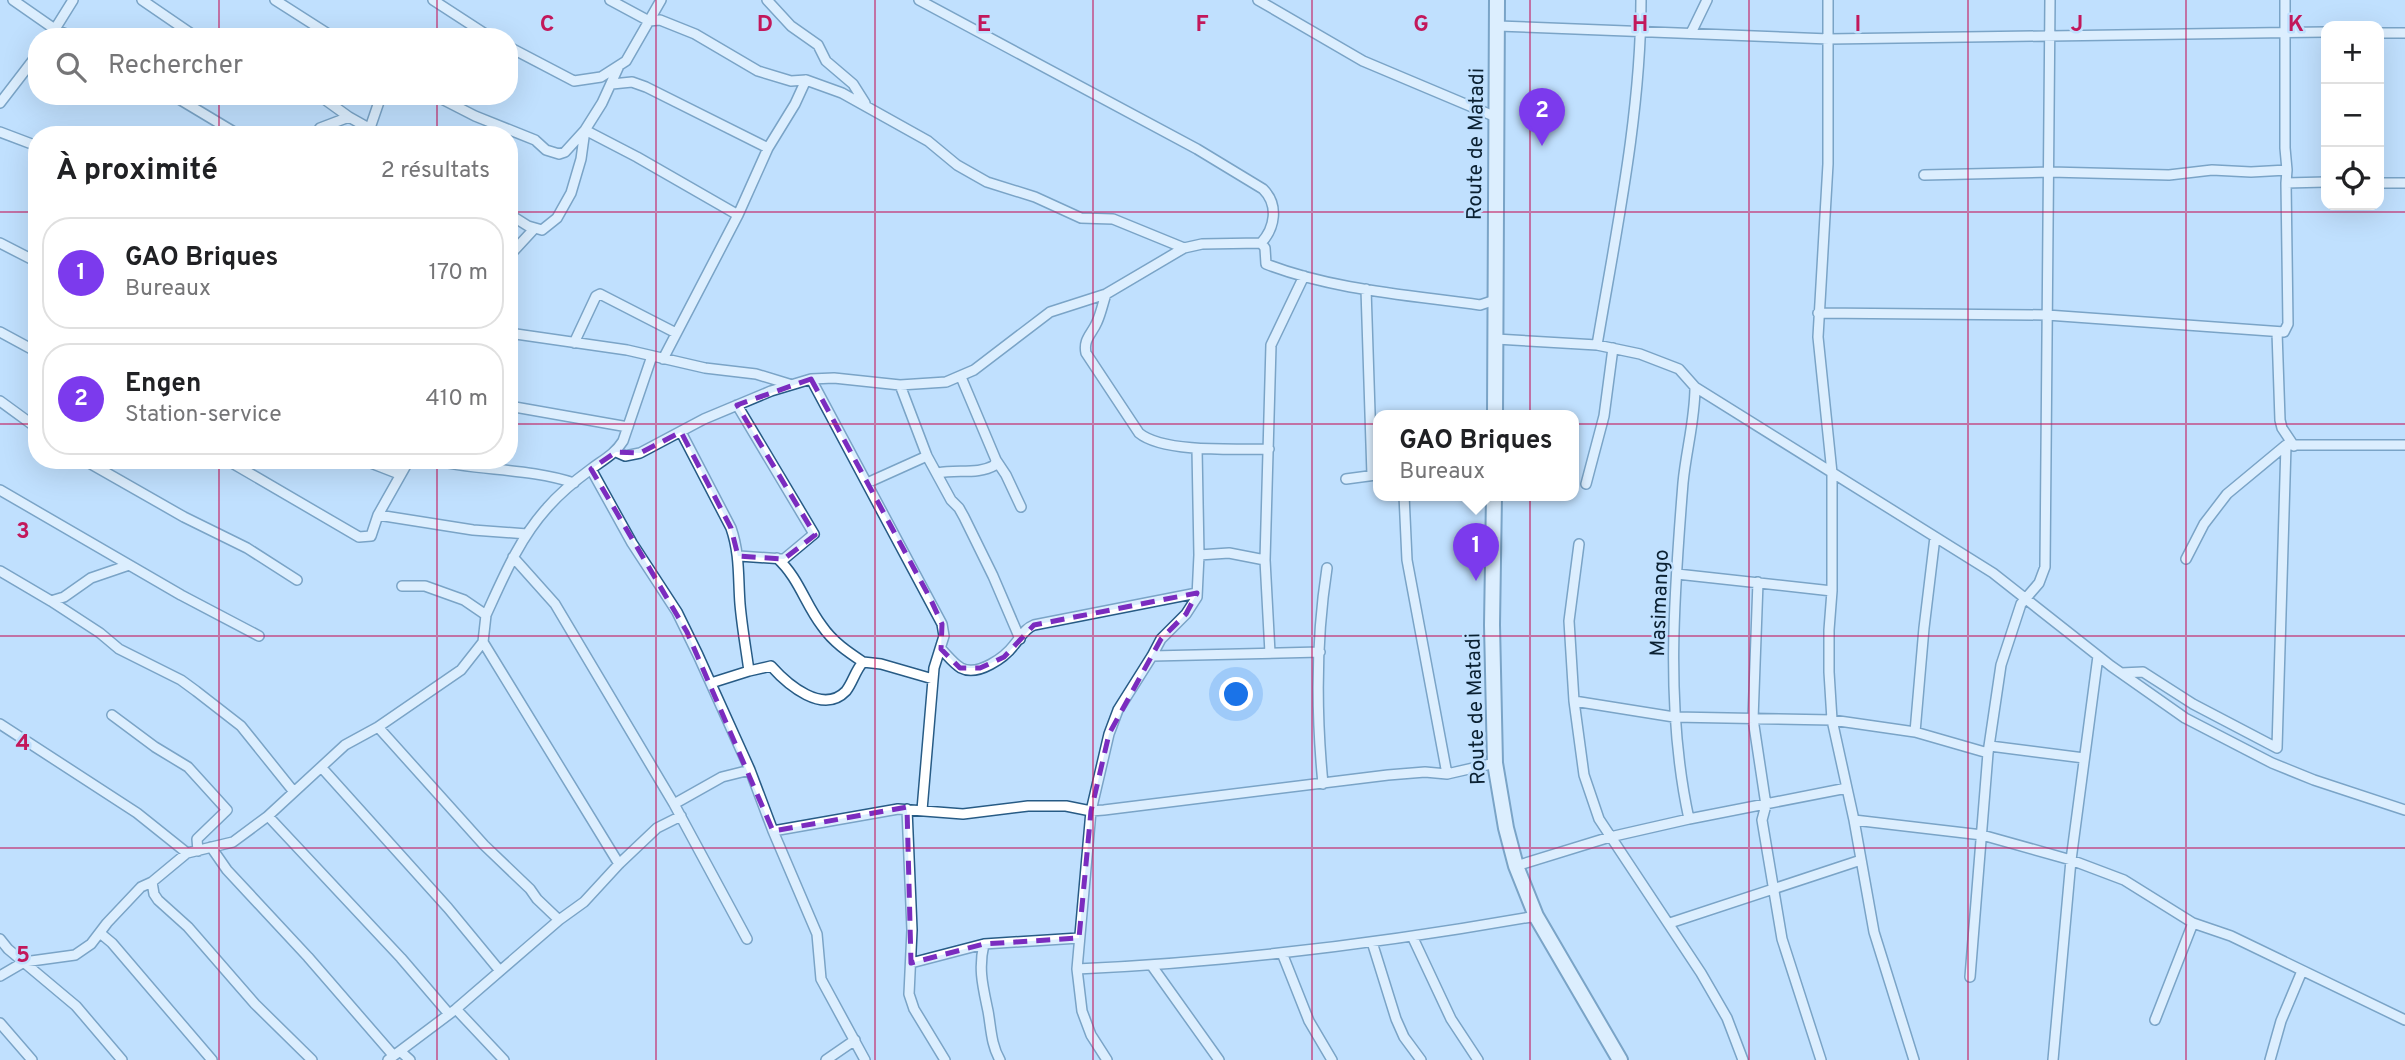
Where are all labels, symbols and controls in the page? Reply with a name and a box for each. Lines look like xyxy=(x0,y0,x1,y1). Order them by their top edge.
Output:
text: C xyxy=(540,11,554,40)
text: D xyxy=(757,11,773,40)
text: E xyxy=(977,11,991,40)
text: F xyxy=(1195,11,1209,40)
text: G xyxy=(1413,11,1429,40)
text: H xyxy=(1632,11,1648,40)
text: I xyxy=(1855,11,1861,40)
text: J xyxy=(2071,11,2083,40)
text: K xyxy=(2288,11,2304,40)
map controls xyxy=(2321,21,2384,210)
button: + xyxy=(2321,21,2384,84)
search box xyxy=(28,28,518,105)
icon: search xyxy=(52,48,90,86)
text: Rechercher xyxy=(108,50,243,83)
street label: Route de Matadi xyxy=(1462,68,1491,220)
button: − xyxy=(2321,84,2384,147)
pin: 2 xyxy=(1519,88,1565,146)
button: locate xyxy=(2321,147,2384,210)
text: À proximité xyxy=(56,153,218,190)
text: 2 résultats xyxy=(381,157,490,186)
text: GAO Briques xyxy=(125,242,278,275)
text: 1 xyxy=(76,259,86,288)
text: 170 m xyxy=(429,259,488,288)
text: Bureaux xyxy=(125,275,211,304)
text: Engen xyxy=(125,368,201,401)
text: 2 xyxy=(74,385,88,414)
text: 410 m xyxy=(425,385,488,414)
text: Station-service xyxy=(125,401,282,430)
popup xyxy=(1373,410,1579,501)
text: GAO Briques xyxy=(1399,425,1553,458)
text: Bureaux xyxy=(1399,458,1485,487)
text: 3 xyxy=(16,518,30,547)
pin: 1 xyxy=(1453,523,1499,581)
street label: Masimango xyxy=(1645,549,1676,657)
street label: Route de Matadi xyxy=(1460,632,1493,785)
your location xyxy=(1219,677,1253,711)
text: 4 xyxy=(16,730,30,759)
text: 5 xyxy=(16,942,30,971)

